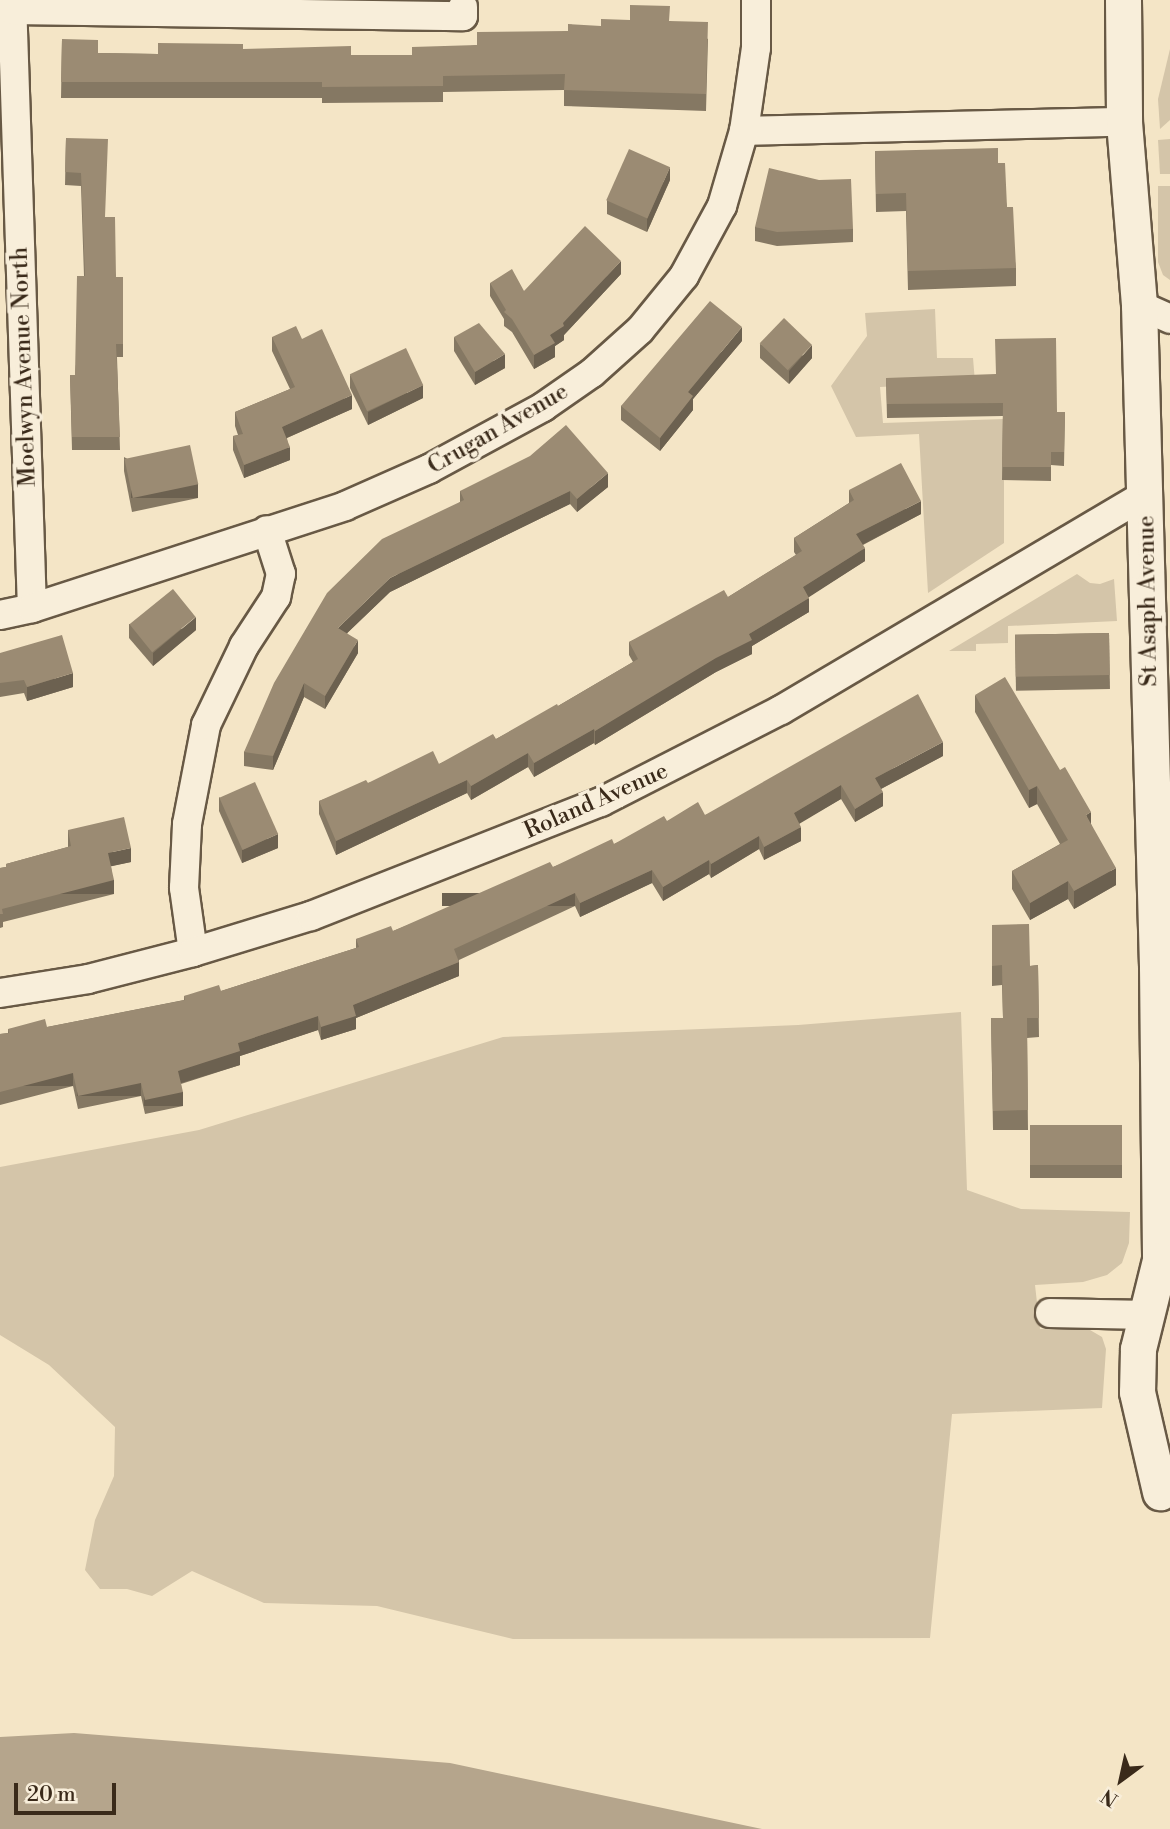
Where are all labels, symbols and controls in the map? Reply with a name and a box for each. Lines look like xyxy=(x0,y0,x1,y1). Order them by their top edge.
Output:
street label: Moelwyn Avenue North xyxy=(6,247,42,487)
street label: Crugan Avenue xyxy=(423,378,573,480)
street label: St Asaph Avenue xyxy=(1133,515,1163,687)
street label: Roland Avenue xyxy=(520,757,672,845)
north arrow xyxy=(1086,1745,1156,1815)
scale bar xyxy=(18,1770,119,1814)
text: 20 m xyxy=(27,1782,76,1808)
text: N xyxy=(1097,1783,1122,1812)

